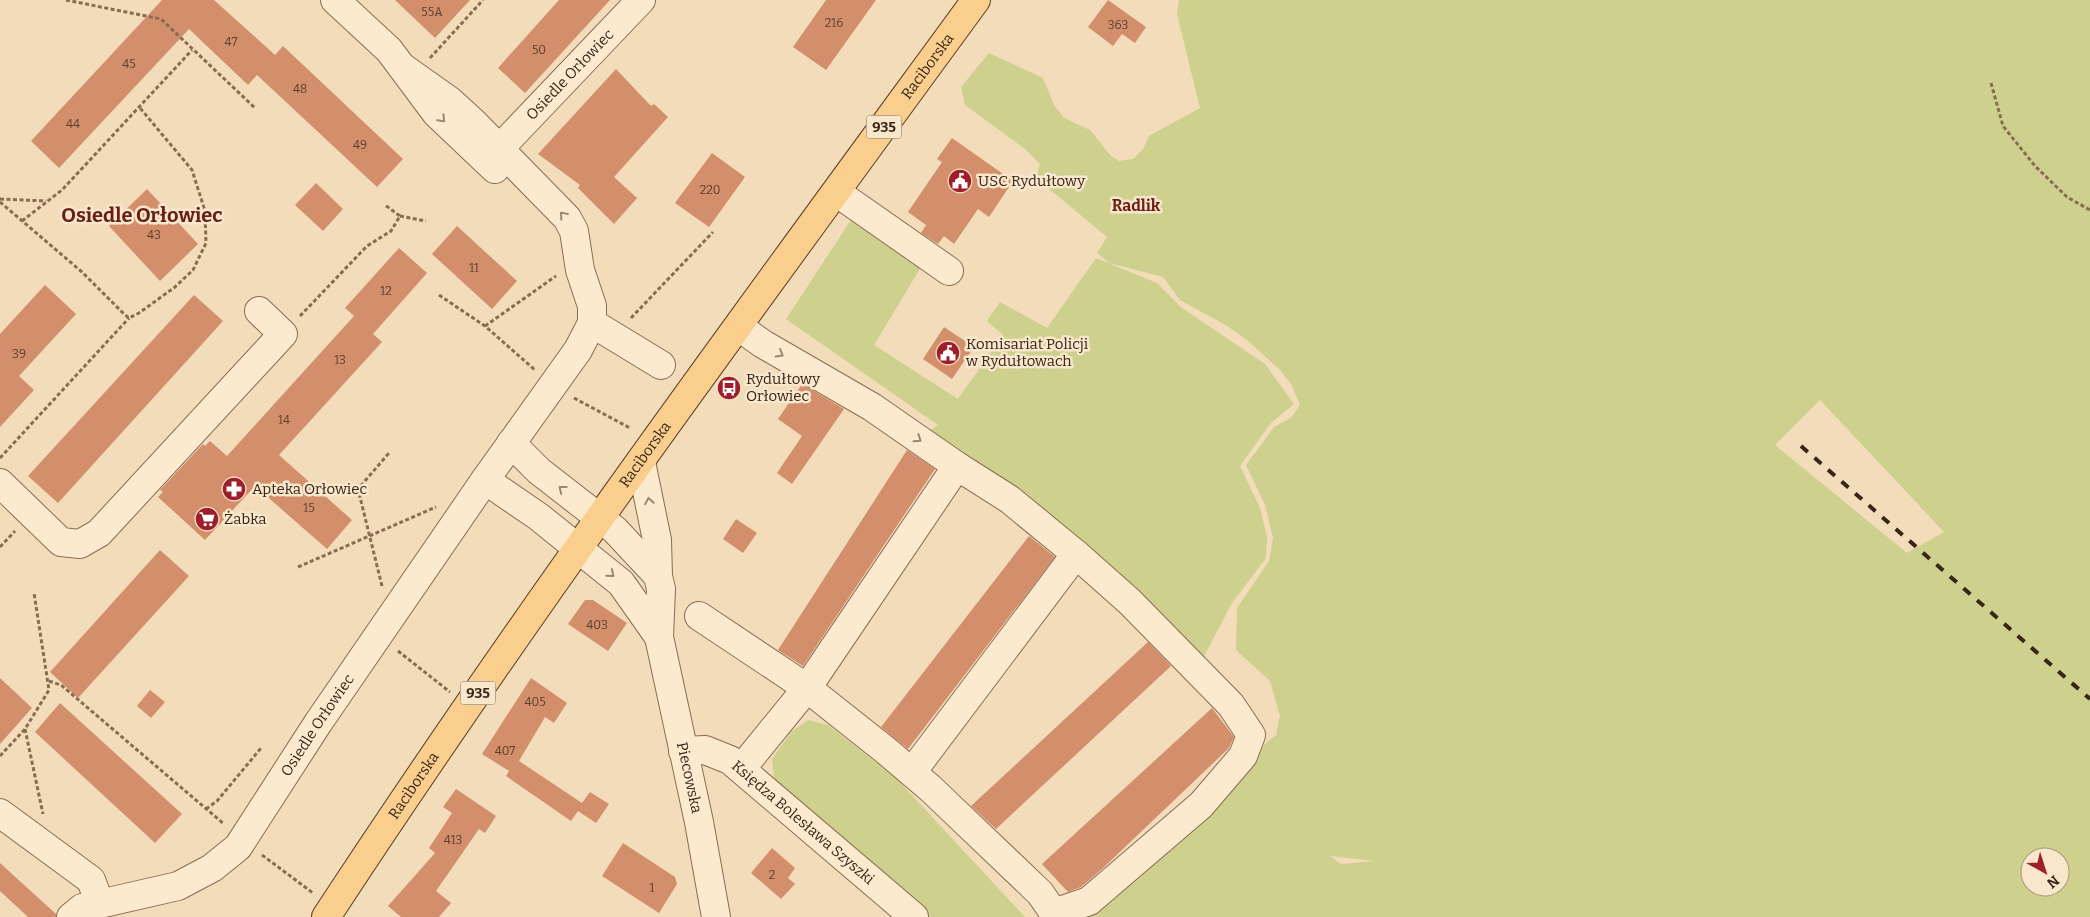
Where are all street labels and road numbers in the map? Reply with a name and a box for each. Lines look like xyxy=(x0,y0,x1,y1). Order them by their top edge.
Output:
street label: Osiedle Orłowiec xyxy=(522,25,618,124)
street label: Raciborska xyxy=(897,30,958,103)
road number: 935 xyxy=(866,115,902,138)
street label: Raciborska xyxy=(615,418,675,491)
street label: Osiedle Orłowiec xyxy=(277,671,358,780)
road number: 935 xyxy=(460,681,496,704)
street label: Piecowska xyxy=(673,740,706,815)
street label: Raciborska xyxy=(385,749,443,822)
street label: Księdza Bolesława Szyszki xyxy=(728,757,878,888)

